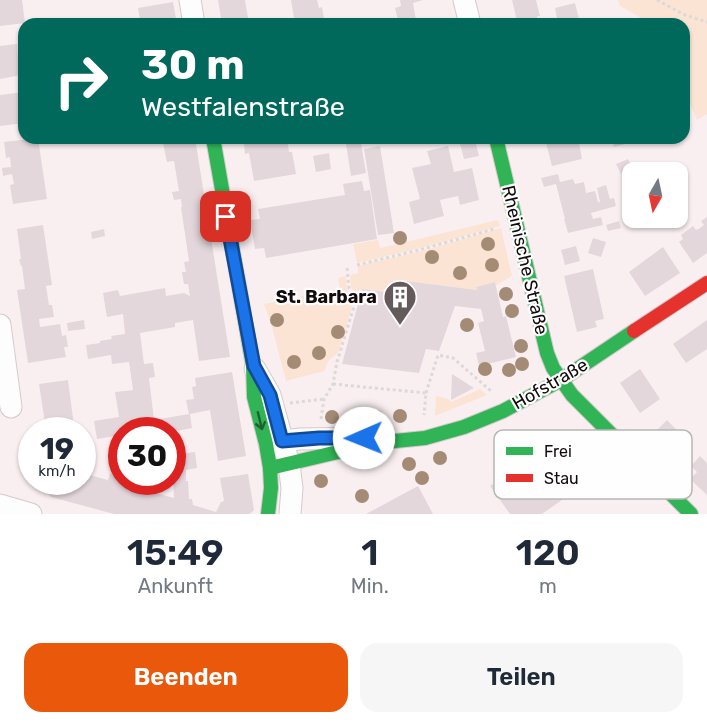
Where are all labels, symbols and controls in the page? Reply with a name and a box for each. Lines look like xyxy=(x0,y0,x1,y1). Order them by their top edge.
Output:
text: 30 m xyxy=(141,40,245,90)
icon: right xyxy=(42,42,120,120)
text: Westfalenstraße xyxy=(141,91,345,123)
north arrow xyxy=(622,162,688,228)
map controls xyxy=(622,162,688,228)
street label: Rheinische Straße xyxy=(497,183,553,337)
pin xyxy=(200,191,251,242)
icon: arrive xyxy=(209,200,242,233)
building icon: St. Barbara xyxy=(382,279,418,326)
place label: St. Barbara xyxy=(276,286,377,308)
street label: Hofstraße xyxy=(508,354,592,414)
position arrow xyxy=(332,406,396,470)
one-way arrow xyxy=(255,411,267,430)
speed limit sign: 30 xyxy=(108,417,186,495)
legend xyxy=(494,430,692,499)
text: 19 xyxy=(40,431,74,467)
text: Frei xyxy=(544,442,572,461)
text: km/h xyxy=(38,462,76,480)
text: Stau xyxy=(544,469,579,488)
text: 15:49 xyxy=(127,531,224,574)
text: 1 xyxy=(361,531,378,574)
text: 120 xyxy=(516,531,580,574)
text: Ankunft xyxy=(138,574,213,598)
text: Min. xyxy=(351,574,389,598)
text: m xyxy=(539,574,557,598)
button: Beenden xyxy=(24,643,348,712)
button: Teilen xyxy=(360,643,683,712)

